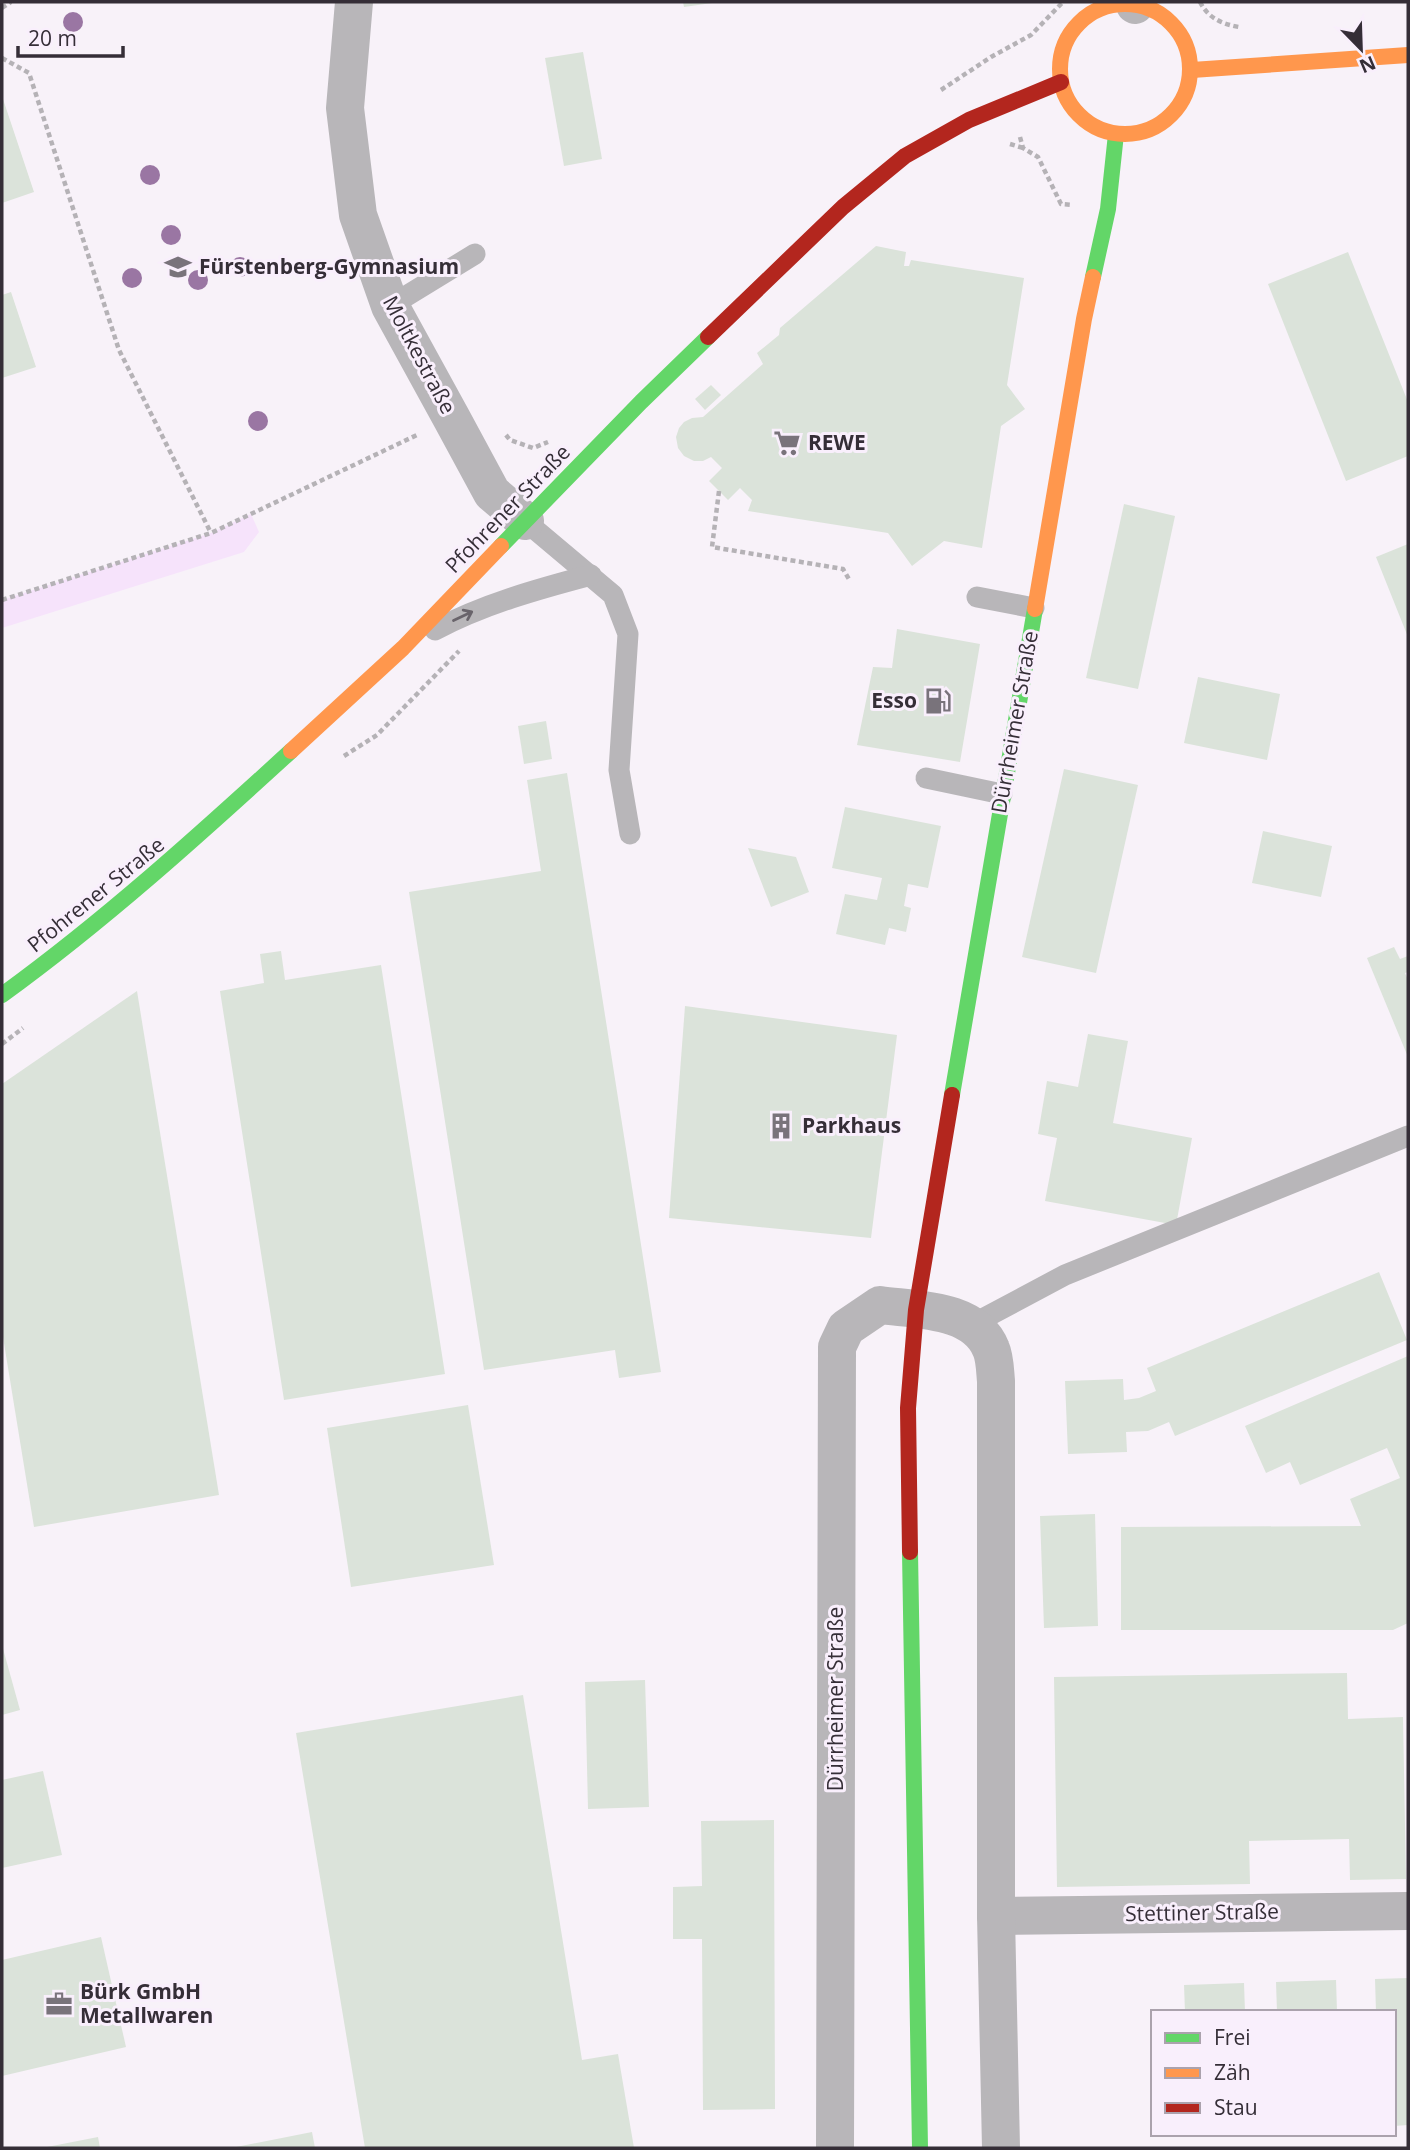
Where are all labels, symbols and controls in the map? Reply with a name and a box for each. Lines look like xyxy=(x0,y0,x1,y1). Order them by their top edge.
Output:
scale bar xyxy=(18,14,122,58)
north arrow xyxy=(1326,14,1396,84)
text: 20 m xyxy=(28,24,77,52)
text: N xyxy=(1355,50,1380,80)
school or university icon: Fürstenberg-Gymnasium xyxy=(163,252,193,282)
place label: Fürstenberg-Gymnasium xyxy=(199,252,459,280)
street label: Moltkestraße xyxy=(377,291,463,418)
supermarket icon: REWE xyxy=(772,428,802,458)
place label: REWE xyxy=(808,428,866,456)
street label: Pfohrener Straße xyxy=(439,438,576,579)
one-way arrow xyxy=(452,609,473,622)
street label: Dürrheimer Straße xyxy=(984,628,1044,815)
place label: Esso xyxy=(871,686,917,714)
fuel station icon: Esso xyxy=(923,686,953,716)
street label: Pfohrener Straße xyxy=(21,830,170,958)
building icon: Parkhaus xyxy=(766,1111,796,1141)
place label: Parkhaus xyxy=(802,1111,901,1139)
street label: Dürrheimer Straße xyxy=(821,1607,849,1791)
street label: Stettiner Straße xyxy=(1125,1897,1279,1927)
place label: Bürk GmbH Metallwaren xyxy=(80,1977,213,2029)
office icon: Bürk GmbH Metallwaren xyxy=(44,1989,74,2019)
legend xyxy=(1151,2010,1396,2136)
text: Frei xyxy=(1214,2023,1251,2051)
text: Zäh xyxy=(1214,2058,1251,2086)
text: Stau xyxy=(1214,2093,1258,2121)

